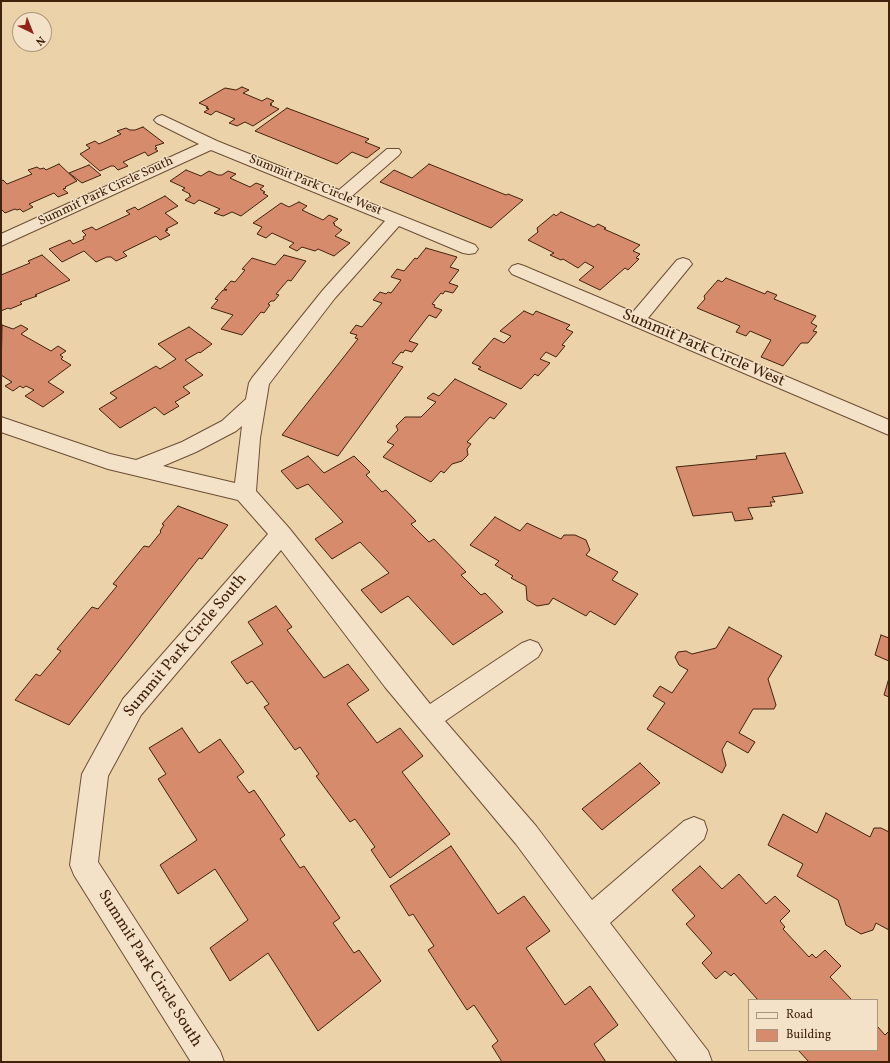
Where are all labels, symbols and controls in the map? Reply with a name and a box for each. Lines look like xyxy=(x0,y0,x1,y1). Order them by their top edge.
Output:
north arrow xyxy=(12,12,52,52)
text: N xyxy=(32,32,48,49)
street label: Summit Park Circle West xyxy=(246,152,384,220)
street label: Summit Park Circle South xyxy=(36,154,176,230)
street label: Summit Park Circle West xyxy=(619,306,787,392)
street label: Summit Park Circle South xyxy=(120,570,252,722)
street label: Summit Park Circle South xyxy=(93,887,205,1051)
legend xyxy=(748,999,878,1051)
text: Road xyxy=(786,1007,813,1023)
text: Building xyxy=(786,1027,831,1043)

